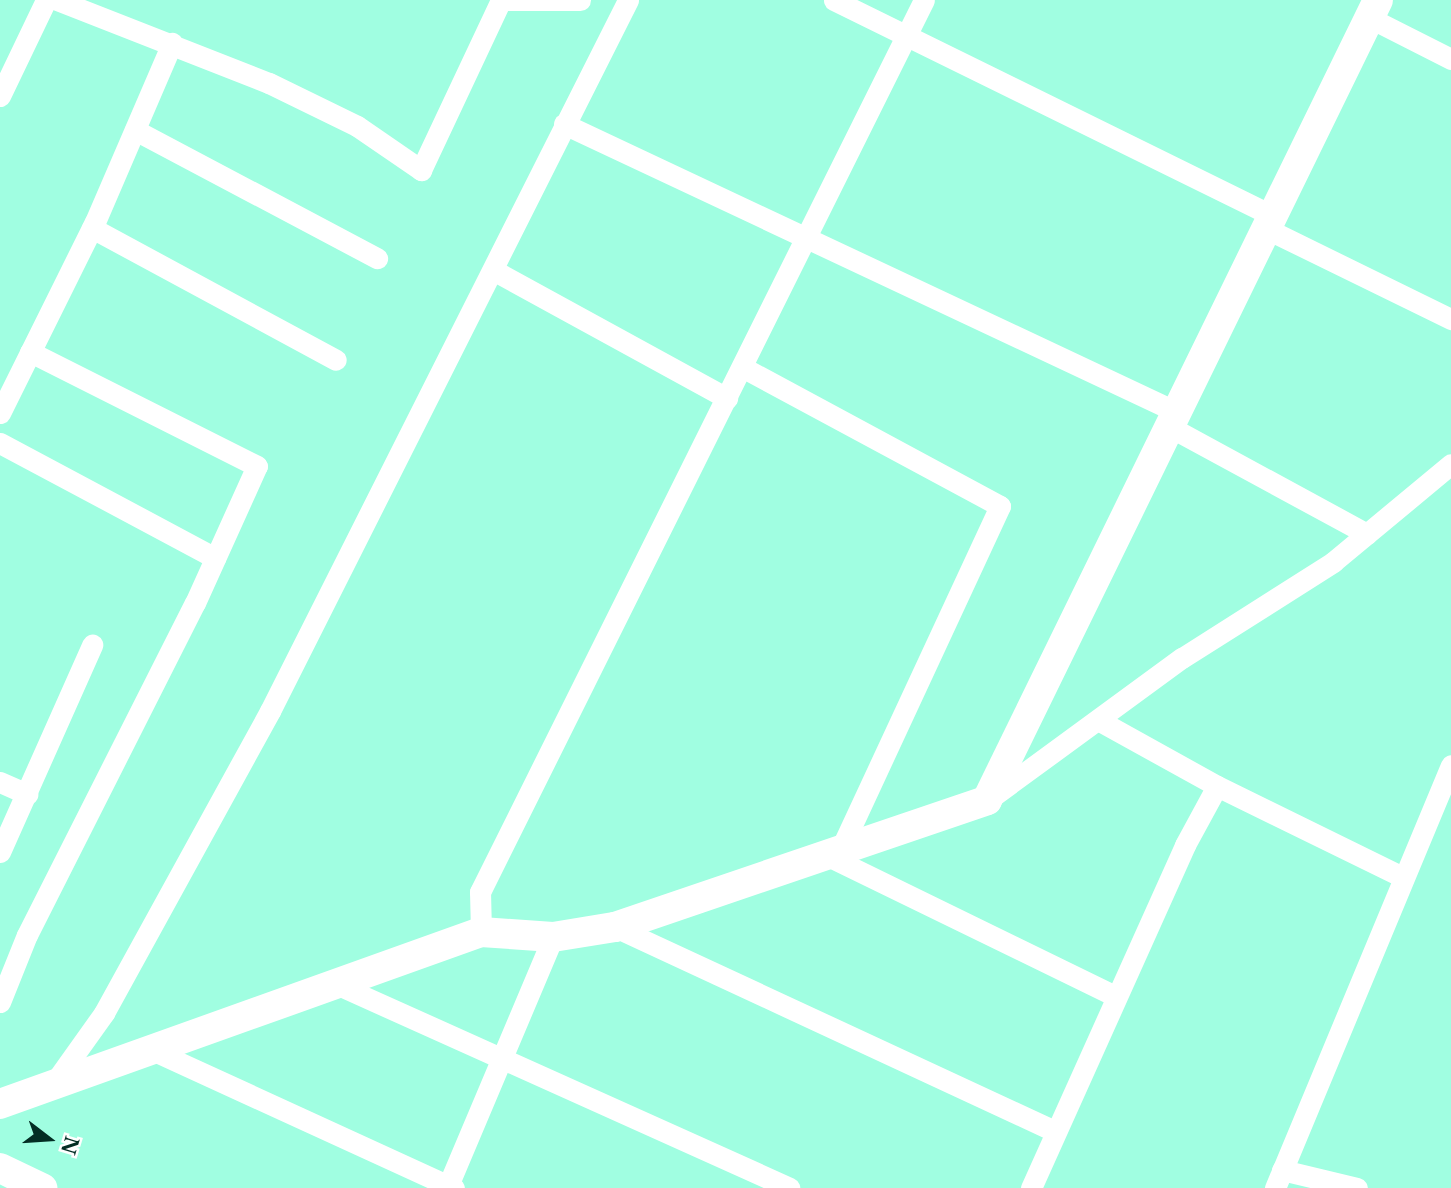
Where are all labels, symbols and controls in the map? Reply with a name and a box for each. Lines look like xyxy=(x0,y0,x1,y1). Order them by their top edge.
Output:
north arrow xyxy=(14,1104,84,1174)
text: N xyxy=(56,1133,83,1157)

